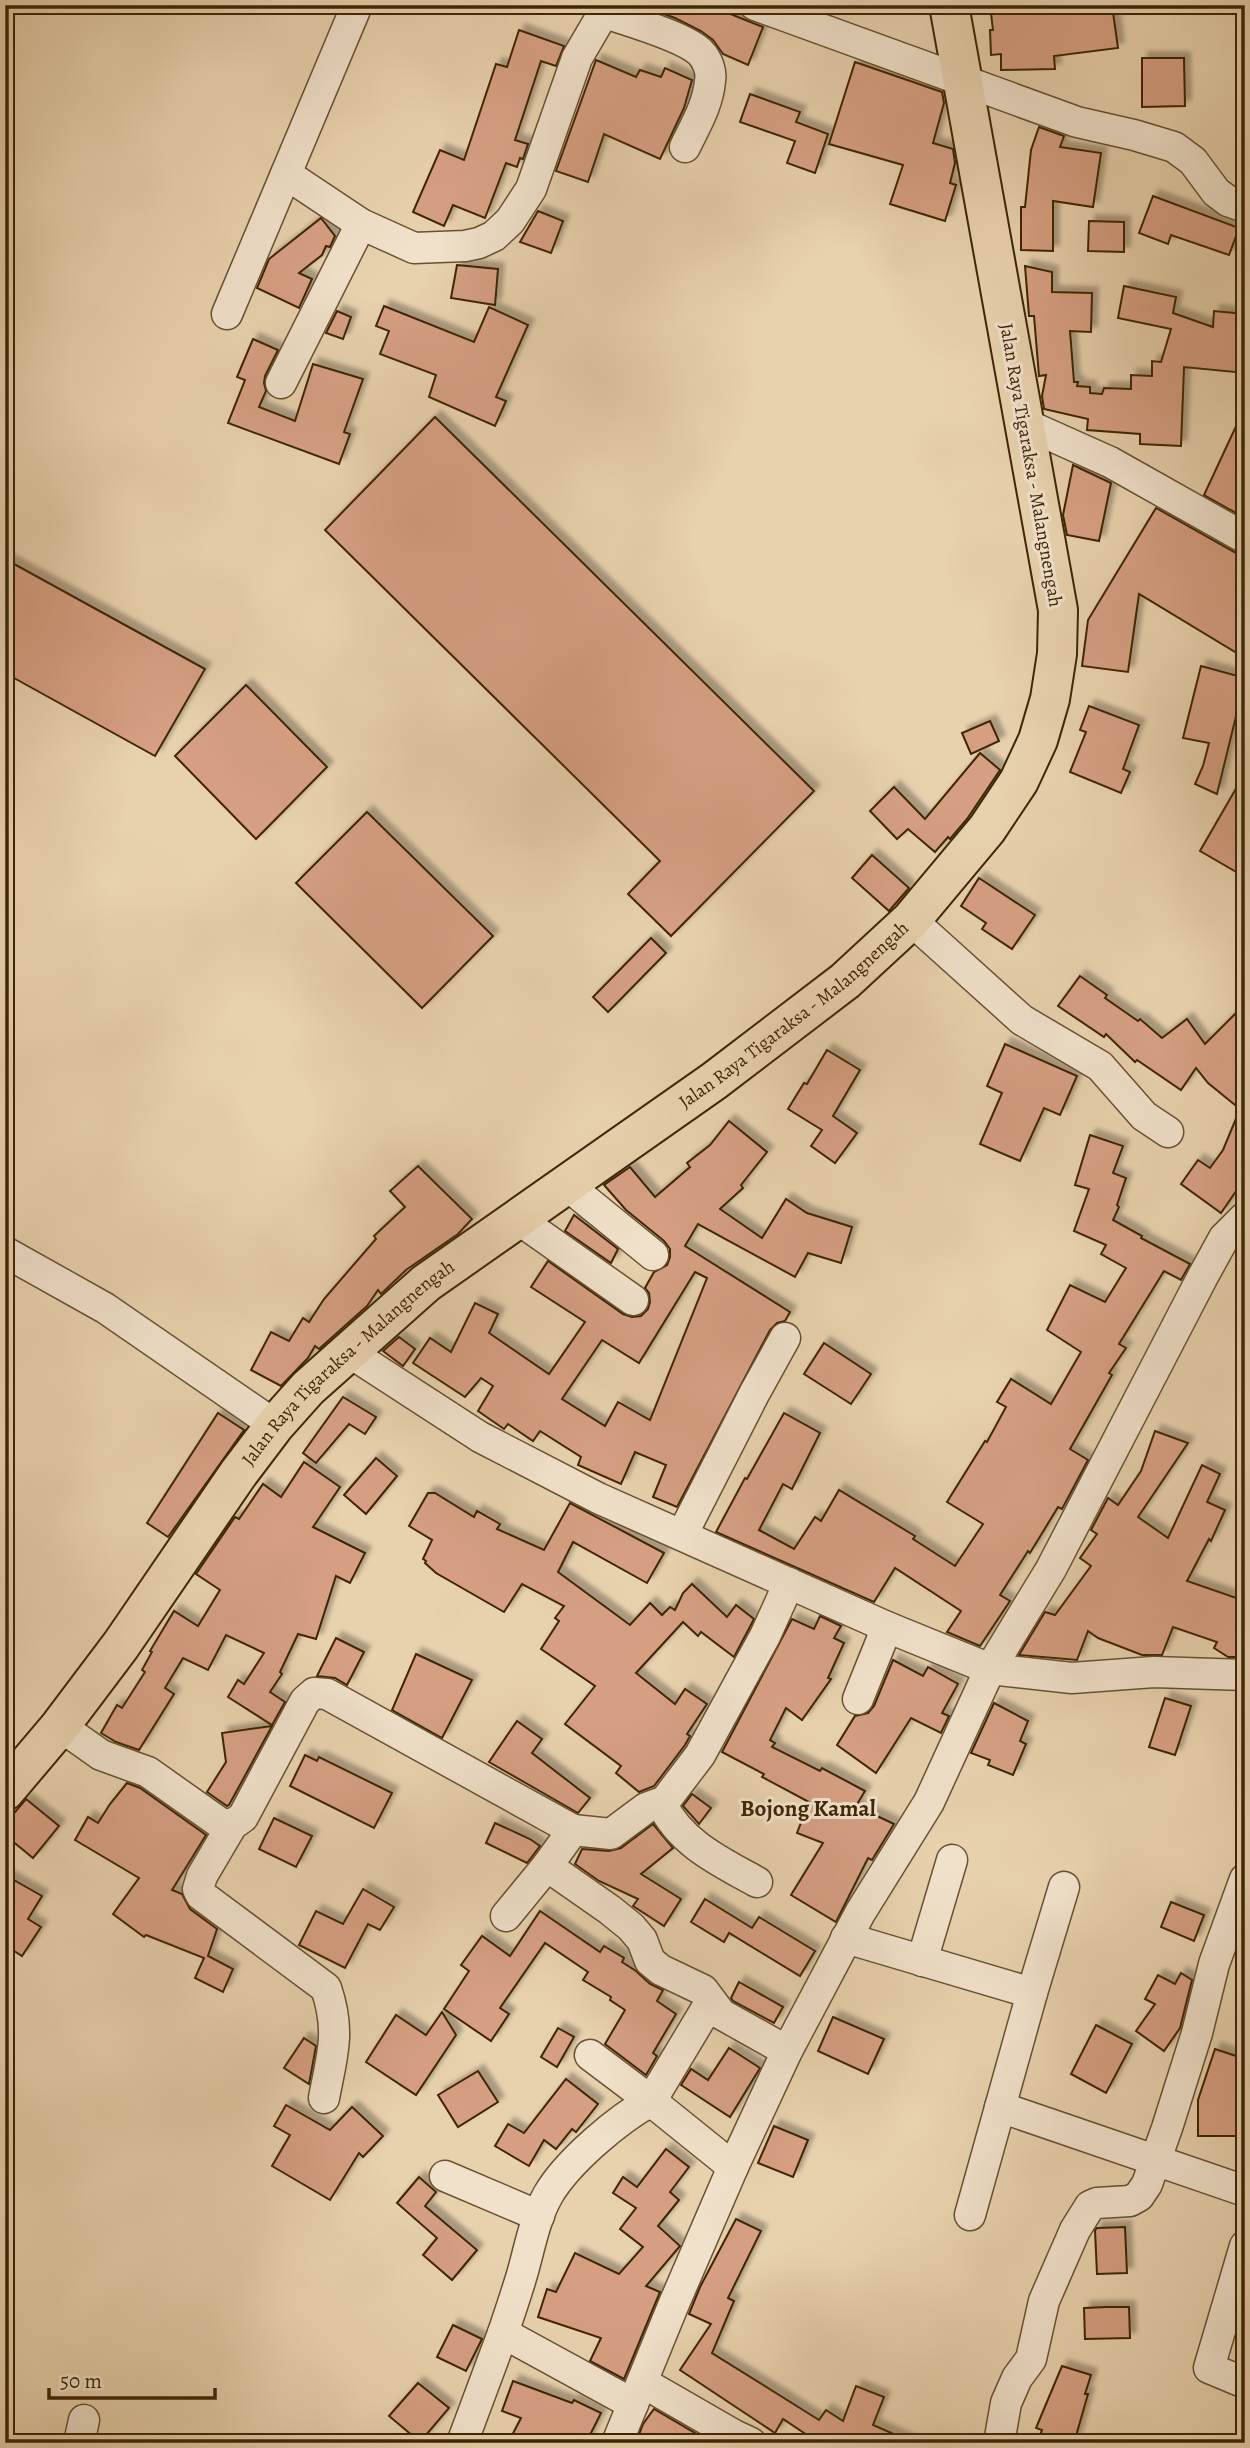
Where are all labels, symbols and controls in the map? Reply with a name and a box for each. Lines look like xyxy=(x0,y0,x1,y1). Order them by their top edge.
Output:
street label: Jalan Raya Tigaraksa - Malangnengah xyxy=(993,321,1069,609)
street label: Jalan Raya Tigaraksa - Malangnengah xyxy=(673,915,915,1115)
street label: Jalan Raya Tigaraksa - Malangnengah xyxy=(236,1254,460,1471)
district label: Bojong Kamal xyxy=(740,1793,876,1824)
scale bar xyxy=(49,2357,215,2401)
text: 50 m xyxy=(60,2367,102,2395)

